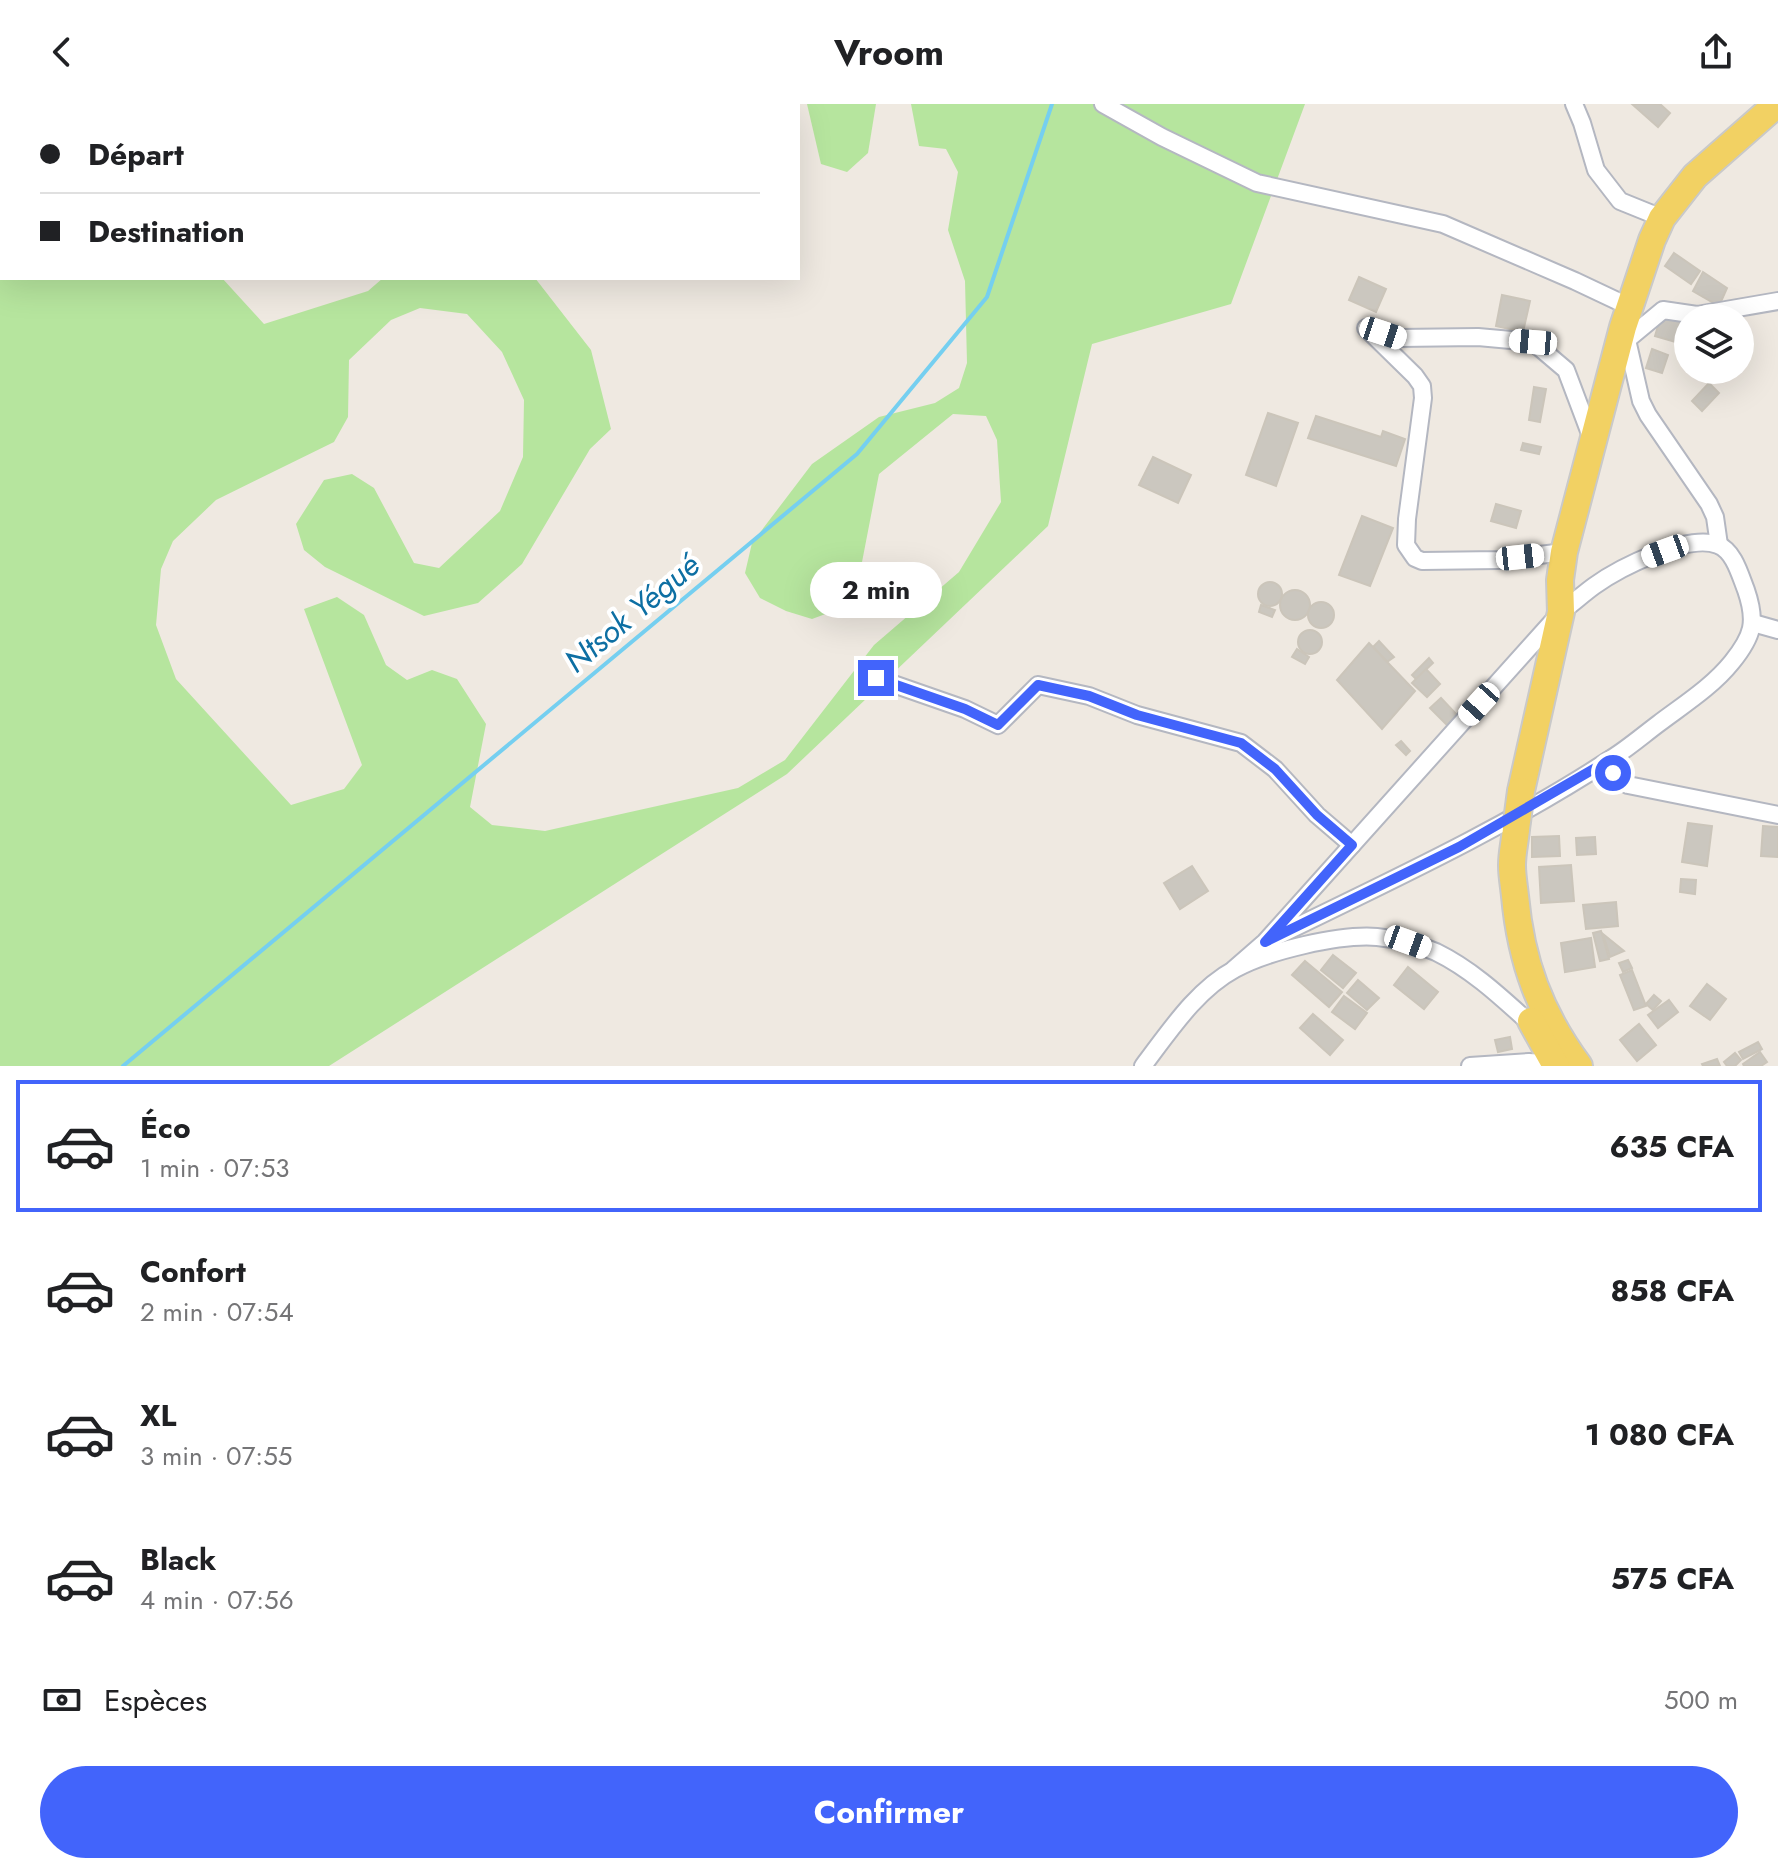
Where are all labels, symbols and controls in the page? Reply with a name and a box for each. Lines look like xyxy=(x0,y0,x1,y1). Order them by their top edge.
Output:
text: Vroom xyxy=(834,26,944,78)
icon: back xyxy=(40,30,84,74)
icon: share xyxy=(1694,30,1738,74)
text: Départ xyxy=(88,133,184,176)
text: Destination xyxy=(88,210,245,253)
map controls xyxy=(1674,304,1754,384)
button: layers xyxy=(1674,304,1754,384)
car xyxy=(1356,314,1410,352)
car xyxy=(1508,328,1558,356)
car xyxy=(1638,532,1692,570)
water label: Ntsok Yégué xyxy=(554,542,711,683)
car xyxy=(1495,543,1545,571)
callout: 2 min xyxy=(810,562,942,618)
text: 2 min xyxy=(842,571,910,609)
route end xyxy=(858,660,894,696)
car xyxy=(1454,678,1504,730)
route start xyxy=(1595,755,1631,791)
car xyxy=(1381,923,1435,961)
text: Éco xyxy=(140,1106,191,1149)
icon: car xyxy=(44,1110,116,1182)
text: 635 CFA xyxy=(1609,1125,1734,1168)
text: 1 min · 07:53 xyxy=(140,1149,290,1187)
text: Confort xyxy=(140,1250,246,1293)
icon: car xyxy=(44,1254,116,1326)
text: 858 CFA xyxy=(1610,1269,1734,1312)
text: 2 min · 07:54 xyxy=(140,1293,294,1331)
text: XL xyxy=(140,1394,176,1437)
icon: car xyxy=(44,1398,116,1470)
text: 1 080 CFA xyxy=(1585,1413,1734,1456)
text: 3 min · 07:55 xyxy=(140,1437,292,1475)
text: Black xyxy=(140,1538,216,1581)
icon: car xyxy=(44,1542,116,1614)
text: 575 CFA xyxy=(1611,1557,1734,1600)
text: 4 min · 07:56 xyxy=(140,1581,294,1619)
icon: cash xyxy=(40,1678,84,1722)
text: Espèces xyxy=(104,1679,207,1722)
text: 500 m xyxy=(1664,1681,1738,1719)
button: Confirmer xyxy=(40,1766,1738,1858)

